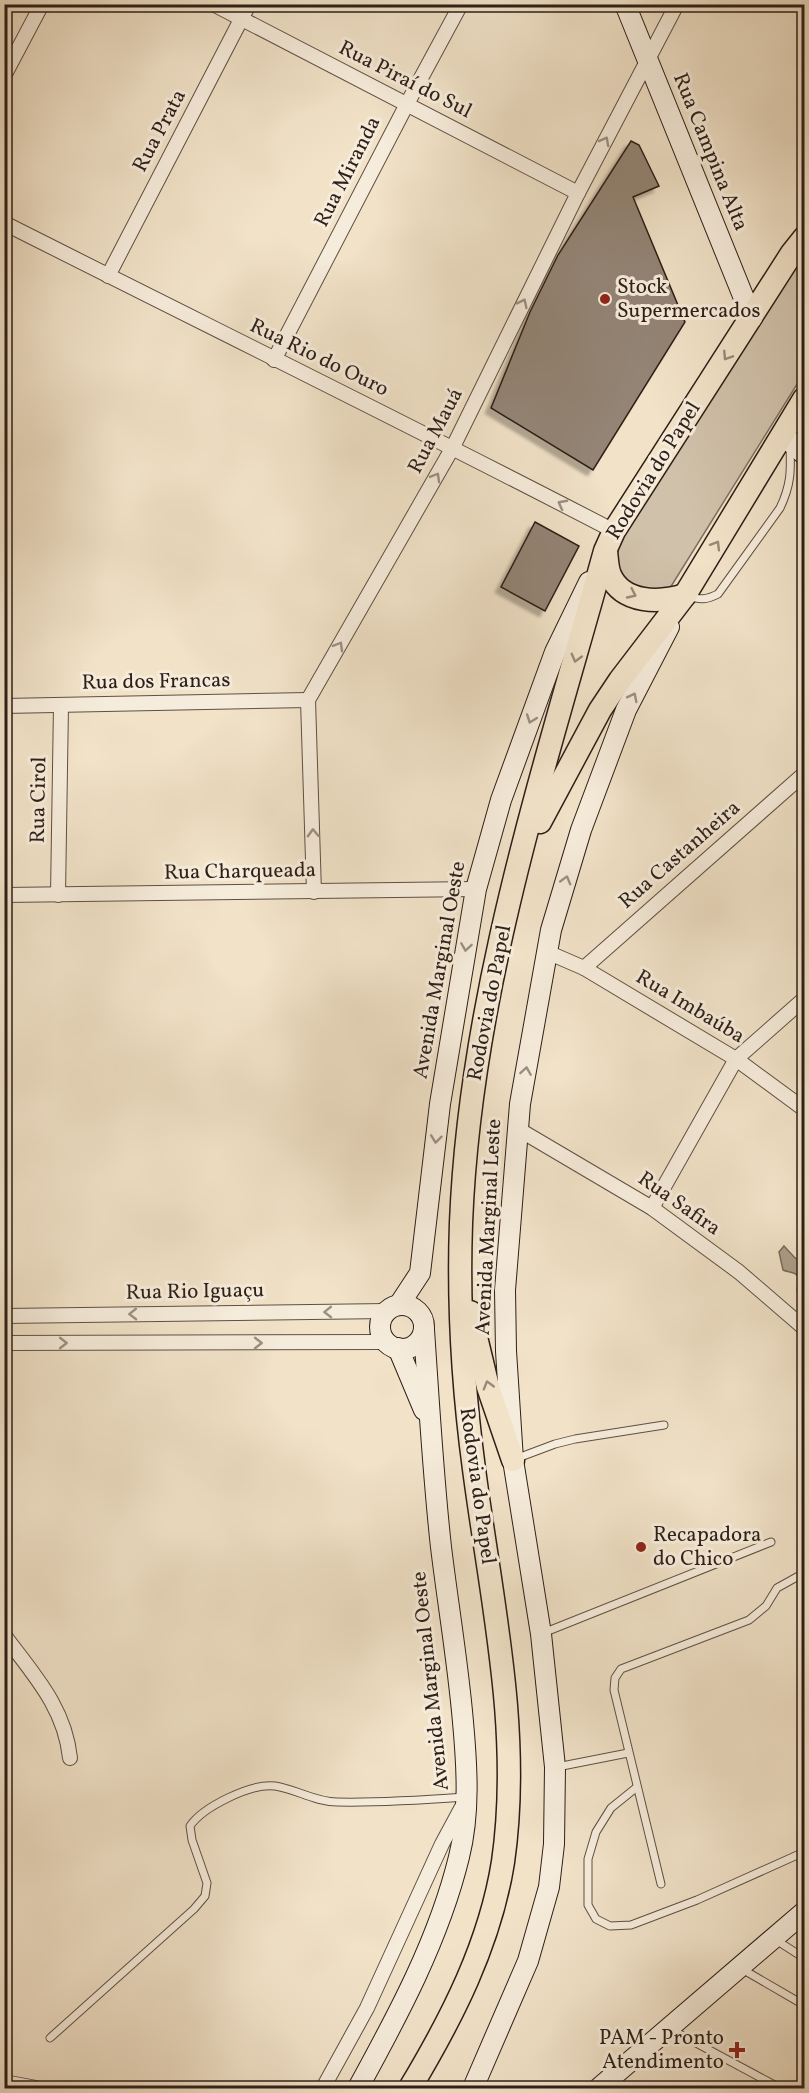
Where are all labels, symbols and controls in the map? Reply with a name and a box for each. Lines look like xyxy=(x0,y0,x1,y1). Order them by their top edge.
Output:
street label: Rua Piraí do Sul xyxy=(333,34,477,126)
street label: Rua Campina Alta xyxy=(665,69,755,235)
street label: Rua Prata xyxy=(126,85,194,177)
street label: Rua Miranda xyxy=(308,112,388,232)
one-way arrow xyxy=(598,137,609,147)
place label: Stock Supermercados xyxy=(617,273,760,326)
marker: Stock Supermercados xyxy=(598,292,612,306)
one-way arrow xyxy=(516,298,528,309)
street label: Rua Rio do Ouro xyxy=(245,312,393,404)
one-way arrow xyxy=(723,349,734,360)
street label: Rua Mauá xyxy=(401,383,471,479)
street label: Rodovia do Papel xyxy=(600,396,708,546)
one-way arrow xyxy=(428,473,440,483)
one-way arrow xyxy=(558,500,568,511)
one-way arrow xyxy=(708,541,720,551)
one-way arrow xyxy=(626,587,637,599)
one-way arrow xyxy=(332,642,343,652)
one-way arrow xyxy=(570,653,583,663)
street label: Rua dos Francas xyxy=(81,666,231,698)
one-way arrow xyxy=(626,693,637,704)
one-way arrow xyxy=(525,713,538,724)
street label: Rua Cirol xyxy=(24,756,54,844)
street label: Rua Castanheira xyxy=(613,794,747,916)
one-way arrow xyxy=(306,829,319,838)
street label: Rua Charqueada xyxy=(164,856,316,888)
street label: Avenida Marginal Oeste xyxy=(407,859,473,1081)
one-way arrow xyxy=(559,875,571,886)
street label: Rodovia do Papel xyxy=(461,923,519,1083)
one-way arrow xyxy=(461,942,473,951)
street label: Rua Imbaúba xyxy=(630,963,750,1051)
one-way arrow xyxy=(519,1066,532,1076)
street label: Avenida Marginal Leste xyxy=(469,1118,509,1336)
one-way arrow xyxy=(430,1135,443,1144)
street label: Rua Safira xyxy=(632,1165,726,1243)
street label: Rua Rio Iguaçu xyxy=(125,1276,265,1308)
one-way arrow xyxy=(324,1306,333,1318)
one-way arrow xyxy=(129,1308,138,1320)
one-way arrow xyxy=(58,1337,67,1349)
one-way arrow xyxy=(253,1337,262,1349)
one-way arrow xyxy=(483,1380,495,1391)
street label: Rodovia do Papel xyxy=(452,1406,502,1566)
place label: Recapadora do Chico xyxy=(653,1521,762,1574)
marker: Recapadora do Chico xyxy=(634,1540,648,1554)
street label: Avenida Marginal Oeste xyxy=(405,1570,457,1792)
place label: PAM - Pronto Atendimento xyxy=(599,2024,724,2077)
marker: PAM - Pronto Atendimento xyxy=(728,2041,746,2059)

